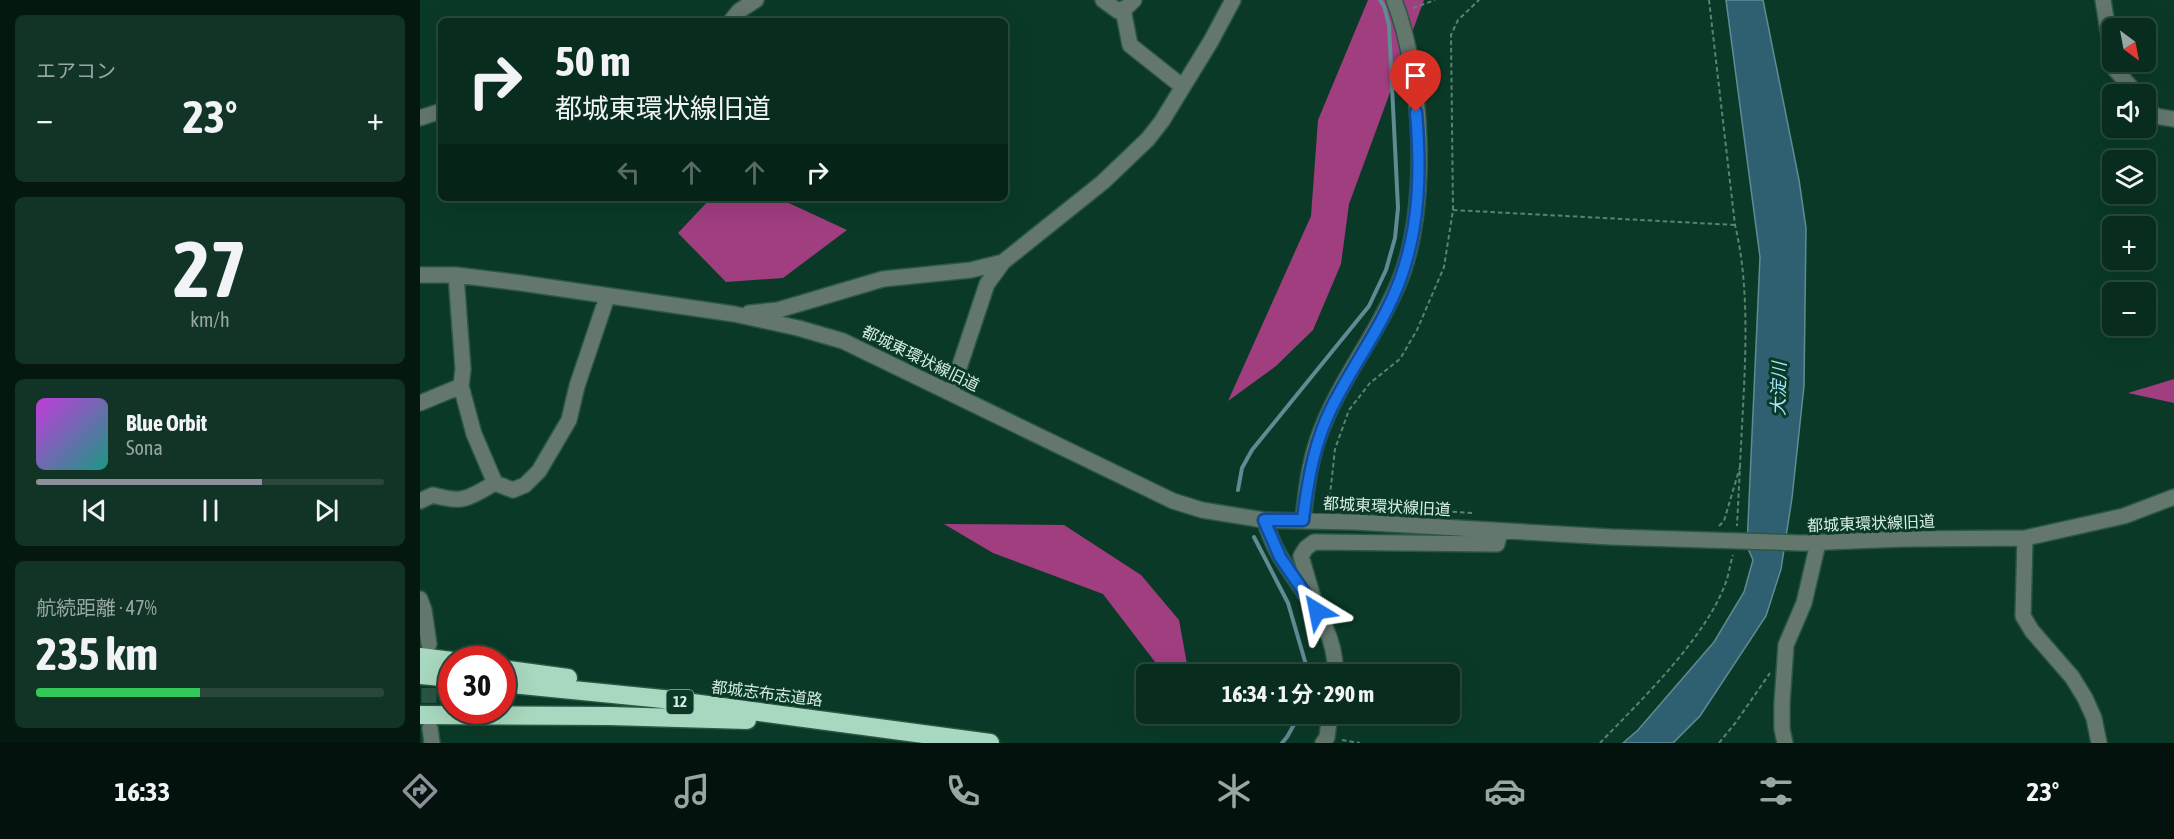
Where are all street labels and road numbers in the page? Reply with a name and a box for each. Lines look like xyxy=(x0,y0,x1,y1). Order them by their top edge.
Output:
street label: 都城東環状線旧道 xyxy=(860,322,982,394)
street label: 都城東環状線旧道 xyxy=(1323,494,1451,518)
street label: 都城東環状線旧道 xyxy=(1807,512,1935,534)
street label: 都城志布志道路 xyxy=(710,677,824,709)
road number: 12 xyxy=(666,690,694,714)

